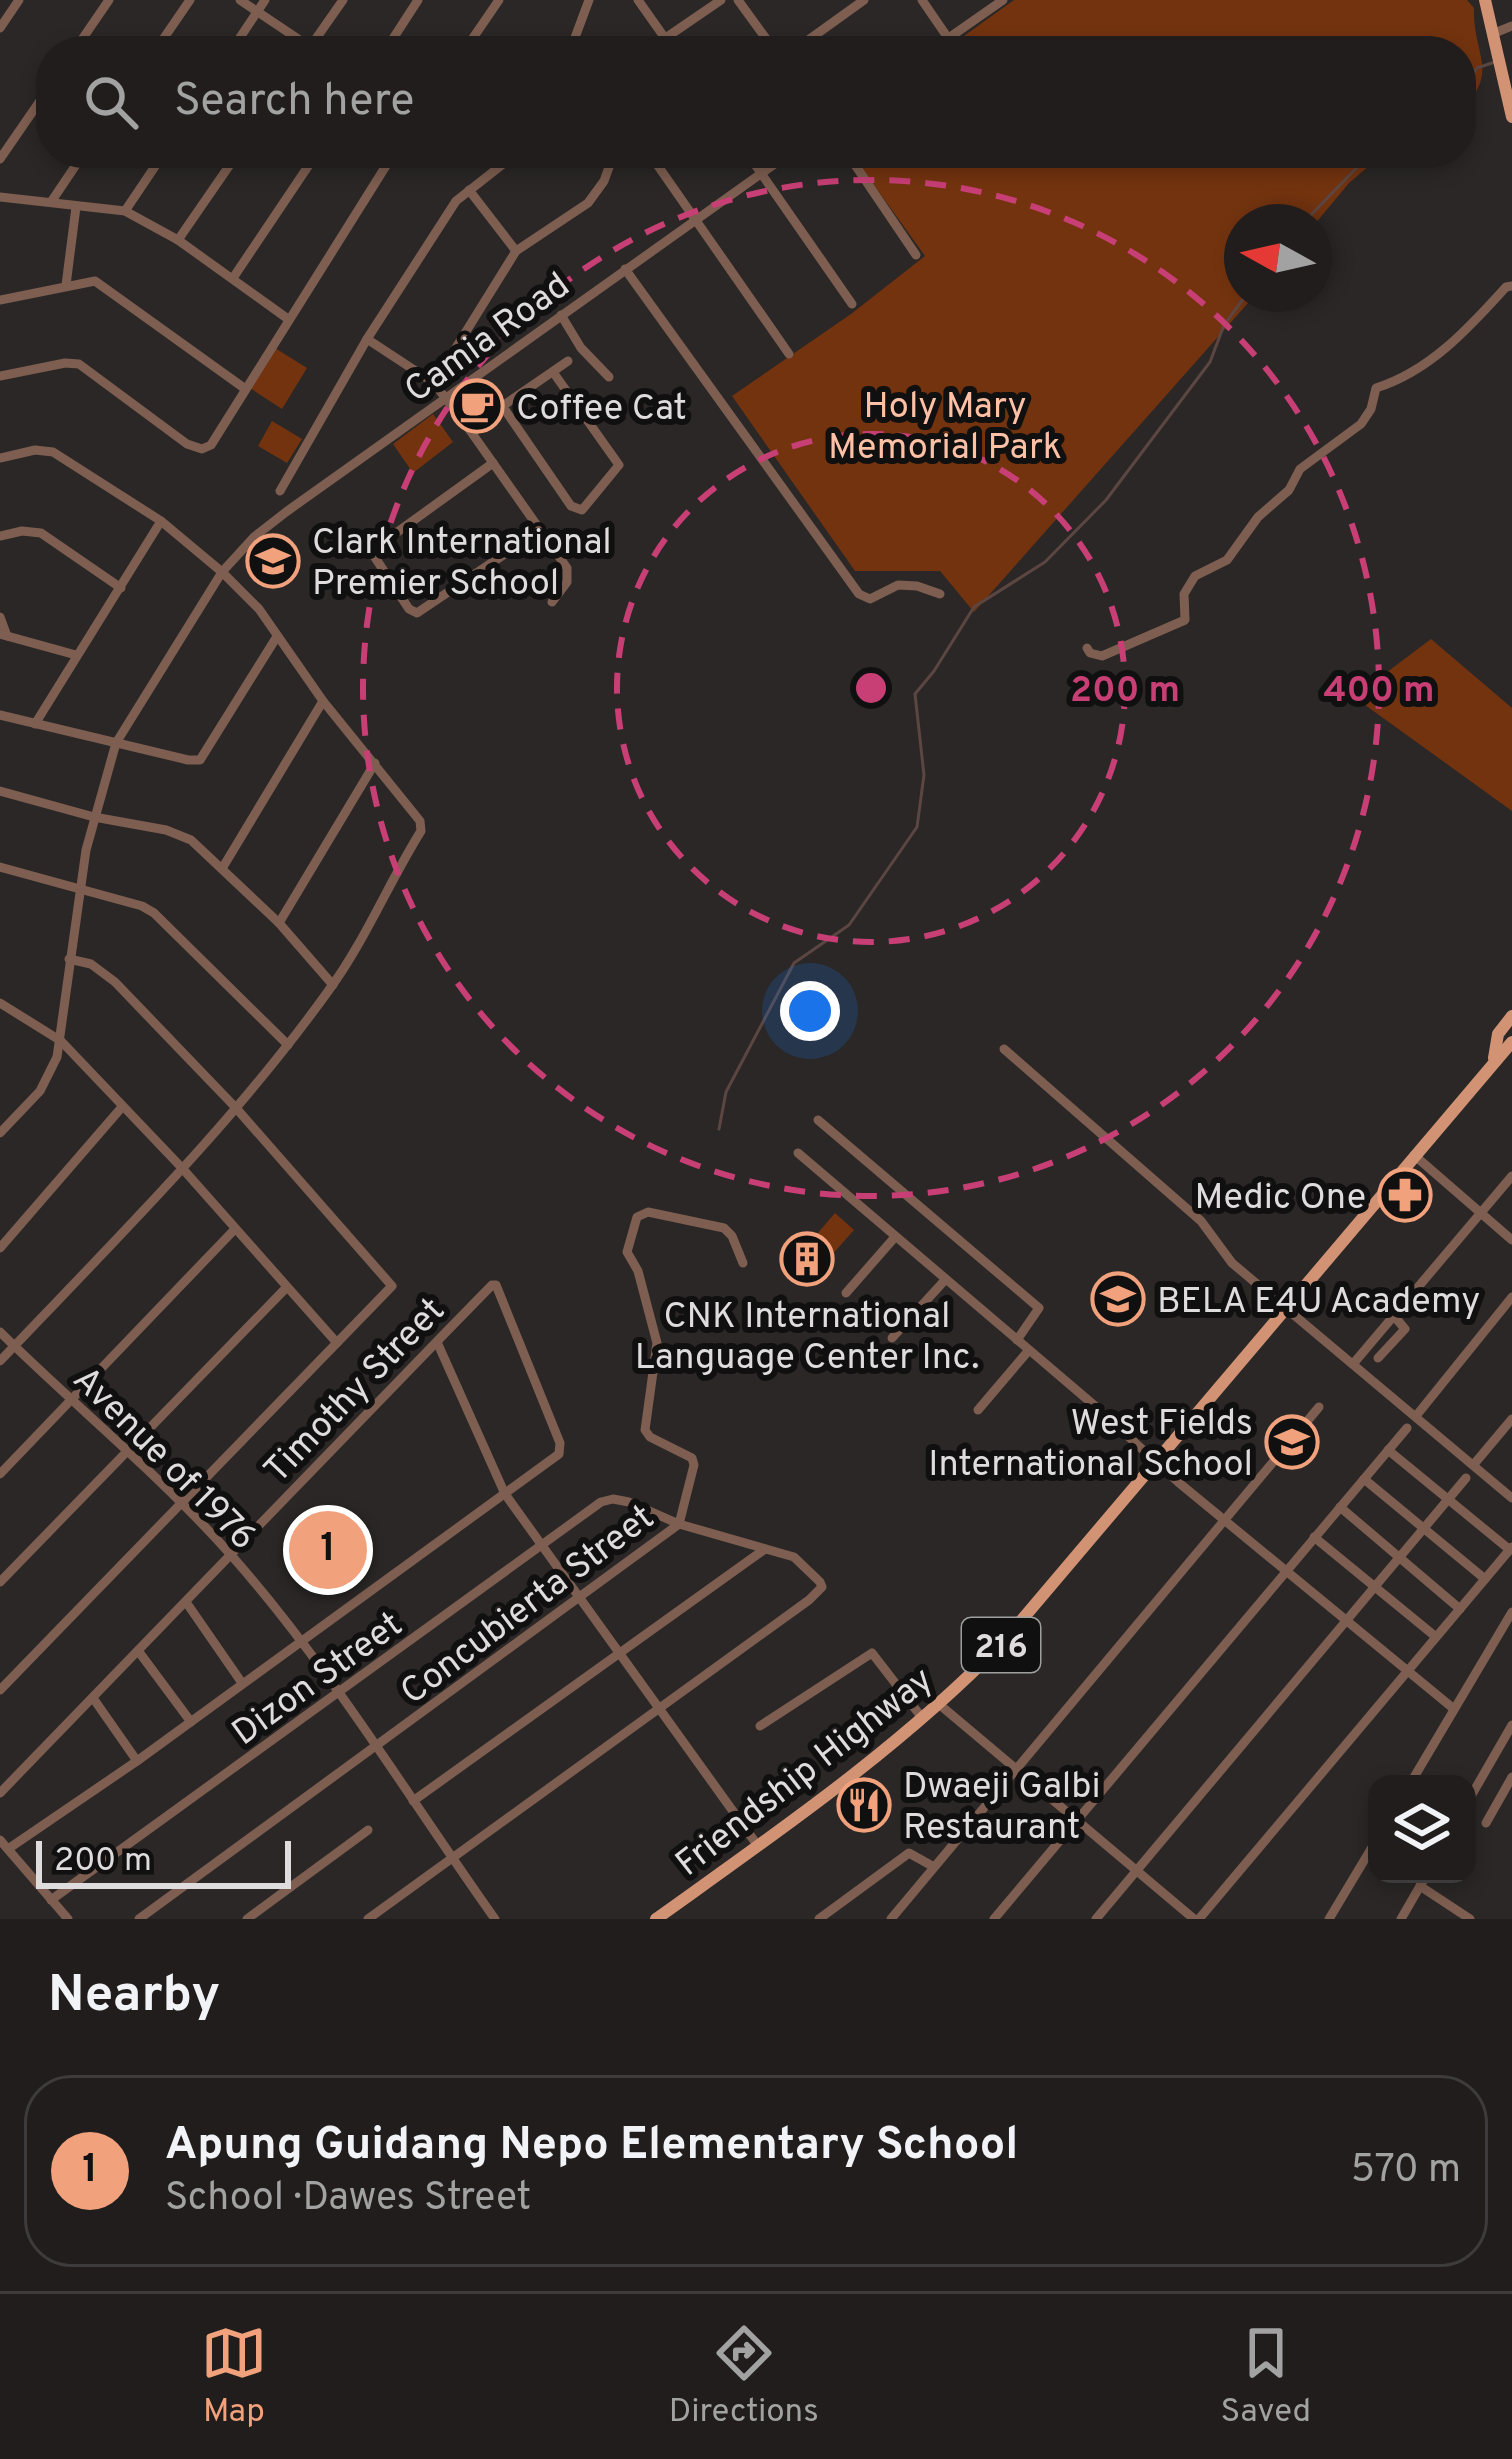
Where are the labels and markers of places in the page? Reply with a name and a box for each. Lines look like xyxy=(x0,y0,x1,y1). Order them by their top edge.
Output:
cafe icon: Coffee Cat xyxy=(449,378,505,434)
place label: Coffee Cat xyxy=(516,387,687,433)
place label: Clark International Premier School xyxy=(312,521,612,608)
school or university icon: Clark International Premier School xyxy=(245,533,301,589)
centre of rings xyxy=(850,667,892,709)
pharmacy icon: Medic One xyxy=(1377,1167,1433,1223)
place label: Medic One xyxy=(1195,1176,1366,1222)
building icon: CNK International Language Center Inc. xyxy=(779,1231,835,1287)
school or university icon: BELA E4U Academy xyxy=(1090,1271,1146,1327)
place label: BELA E4U Academy xyxy=(1157,1280,1480,1326)
place label: CNK International Language Center Inc. xyxy=(635,1295,979,1382)
place label: West Fields International School xyxy=(928,1402,1253,1489)
school or university icon: West Fields International School xyxy=(1264,1414,1320,1470)
pin: 1 xyxy=(289,1505,367,1595)
place label: Dwaeji Galbi Restaurant xyxy=(903,1765,1101,1852)
restaurant icon: Dwaeji Galbi Restaurant xyxy=(836,1777,892,1833)

